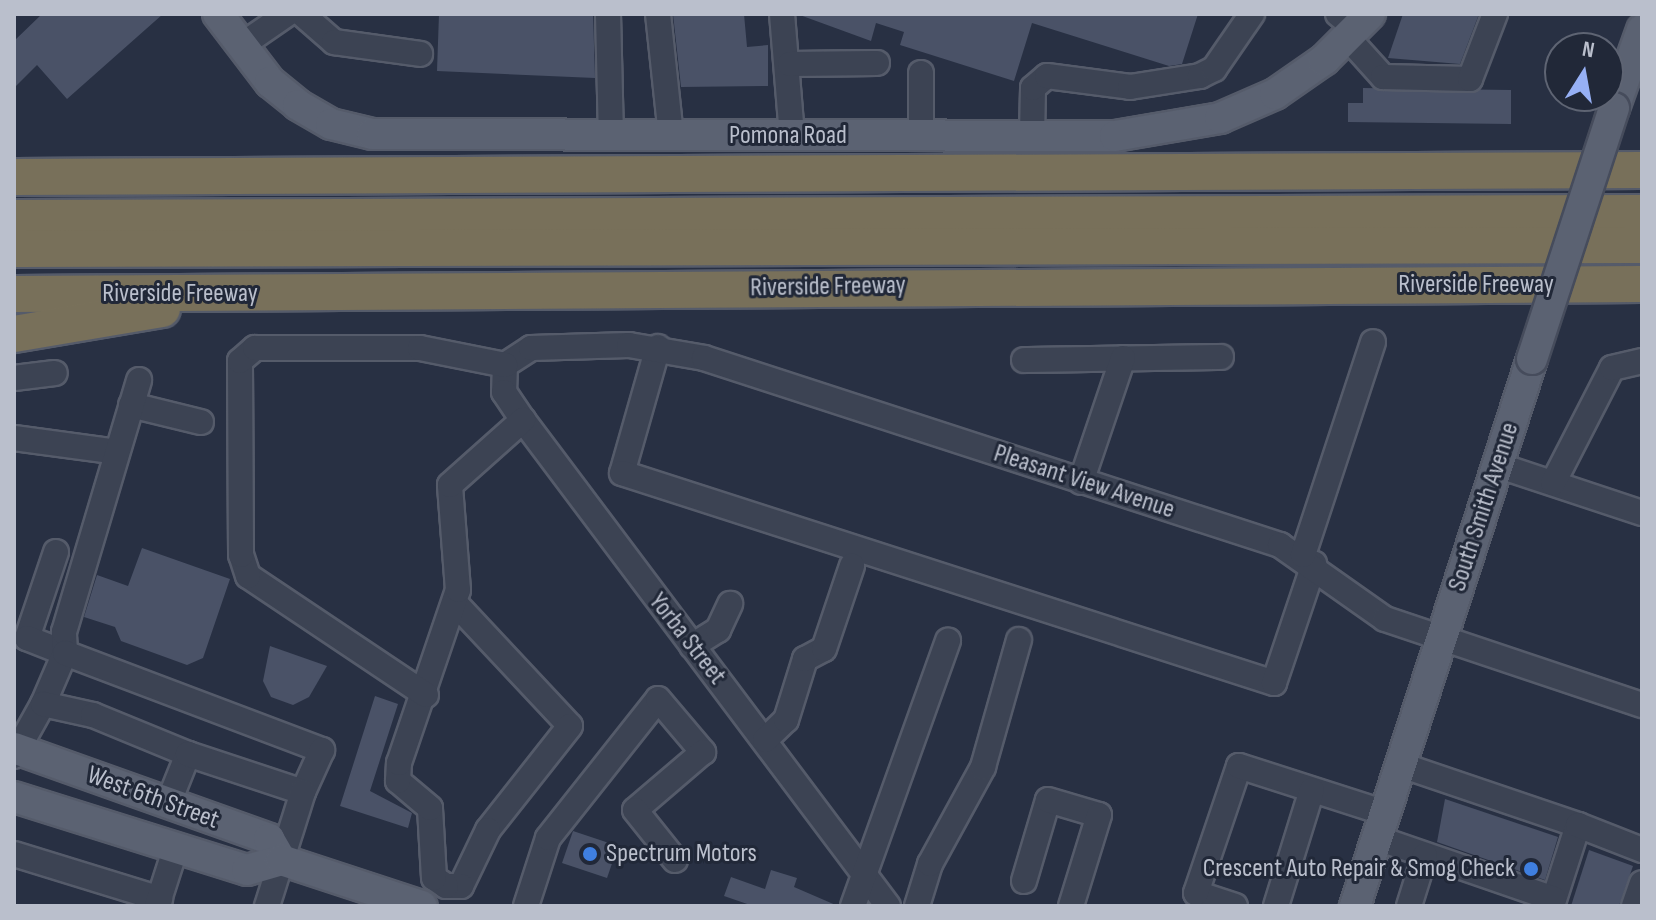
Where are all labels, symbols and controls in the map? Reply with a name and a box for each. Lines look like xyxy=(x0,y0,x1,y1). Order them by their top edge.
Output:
north arrow xyxy=(1544,32,1624,112)
text: N xyxy=(1580,36,1597,64)
street label: Pomona Road xyxy=(729,120,847,152)
street label: Riverside Freeway xyxy=(1398,269,1554,301)
street label: Riverside Freeway xyxy=(750,270,906,304)
street label: Riverside Freeway xyxy=(102,278,258,310)
street label: South Smith Avenue xyxy=(1442,419,1526,595)
street label: Pleasant View Avenue xyxy=(990,438,1178,526)
street label: Yorba Street xyxy=(642,587,732,691)
street label: West 6th Street xyxy=(83,760,223,836)
place label: Spectrum Motors xyxy=(606,838,757,870)
marker: Spectrum Motors xyxy=(581,845,599,863)
place label: Crescent Auto Repair & Smog Check xyxy=(1203,853,1515,885)
marker: Crescent Auto Repair & Smog Check xyxy=(1522,860,1540,878)

